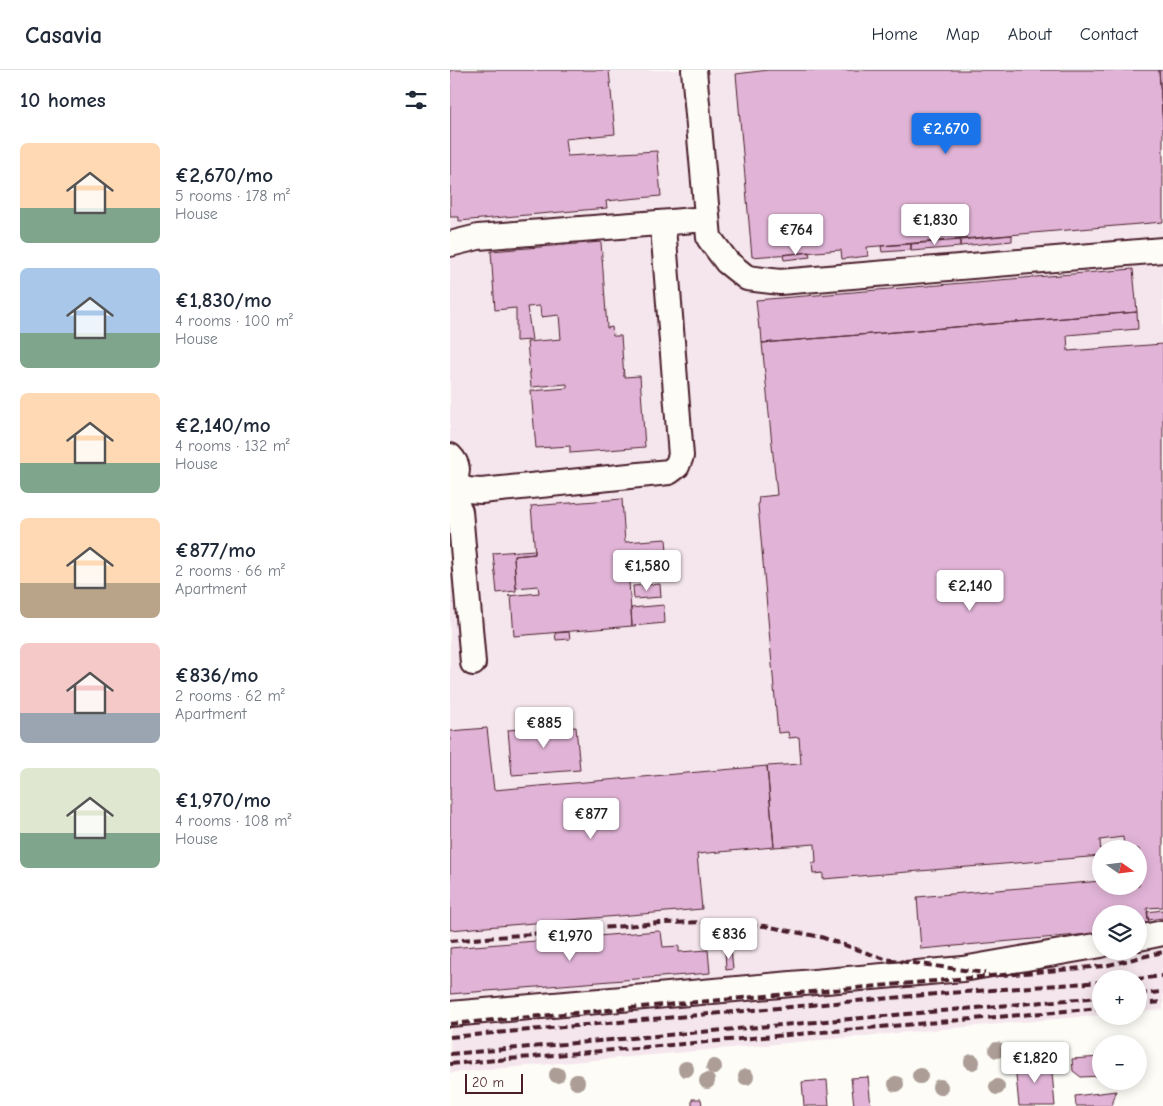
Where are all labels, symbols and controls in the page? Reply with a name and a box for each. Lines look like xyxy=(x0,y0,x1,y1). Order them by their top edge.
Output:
text: Casavia xyxy=(25,21,102,49)
text: Home xyxy=(871,24,918,45)
text: Map xyxy=(946,24,980,45)
text: About xyxy=(1008,24,1052,45)
text: Contact xyxy=(1080,24,1138,45)
icon: filters xyxy=(402,86,430,114)
text: 10 homes xyxy=(20,88,106,112)
pin: €2,670 xyxy=(905,112,987,155)
text: €2,670 xyxy=(923,120,969,138)
icon: home xyxy=(60,163,120,223)
text: €2,670/mo xyxy=(175,163,273,187)
text: 5 rooms · 178 m² xyxy=(175,187,290,205)
pin: €1,830 xyxy=(894,204,976,246)
text: House xyxy=(175,205,218,223)
text: €1,830 xyxy=(912,211,958,229)
pin: €764 xyxy=(766,214,826,256)
text: €764 xyxy=(779,221,813,239)
icon: home xyxy=(60,288,120,348)
text: €1,830/mo xyxy=(175,288,272,312)
text: 4 rooms · 100 m² xyxy=(175,312,293,330)
text: House xyxy=(175,330,218,348)
icon: home xyxy=(60,413,120,473)
text: €2,140/mo xyxy=(175,413,271,437)
text: 4 rooms · 132 m² xyxy=(175,437,290,455)
text: House xyxy=(175,455,218,473)
icon: home xyxy=(60,538,120,598)
text: €877/mo xyxy=(175,538,256,562)
pin: €1,580 xyxy=(606,550,688,592)
text: €1,580 xyxy=(624,557,670,575)
text: 2 rooms · 66 m² xyxy=(175,562,285,580)
pin: €2,140 xyxy=(929,570,1011,612)
text: €2,140 xyxy=(948,577,992,595)
text: Apartment xyxy=(175,580,247,598)
icon: home xyxy=(60,663,120,723)
text: €836/mo xyxy=(175,663,258,687)
text: 2 rooms · 62 m² xyxy=(175,687,285,705)
text: Apartment xyxy=(175,705,247,723)
pin: €885 xyxy=(514,706,574,749)
text: €885 xyxy=(526,714,562,732)
icon: home xyxy=(60,788,120,848)
text: €1,970/mo xyxy=(175,788,271,812)
pin: €877 xyxy=(561,798,621,840)
text: €877 xyxy=(574,805,608,823)
text: 4 rooms · 108 m² xyxy=(175,812,291,830)
text: House xyxy=(175,830,218,848)
north arrow xyxy=(1092,840,1148,895)
map controls xyxy=(1092,840,1147,1090)
button: layers xyxy=(1092,905,1147,960)
pin: €836 xyxy=(699,918,759,960)
pin: €1,970 xyxy=(529,920,611,962)
text: €836 xyxy=(711,925,747,943)
text: €1,970 xyxy=(547,927,593,945)
button: + xyxy=(1092,970,1147,1025)
button: − xyxy=(1092,1035,1147,1090)
pin: €1,820 xyxy=(994,1042,1076,1084)
text: €1,820 xyxy=(1012,1049,1058,1067)
scale bar xyxy=(465,1071,522,1094)
text: 20 m xyxy=(472,1074,504,1091)

